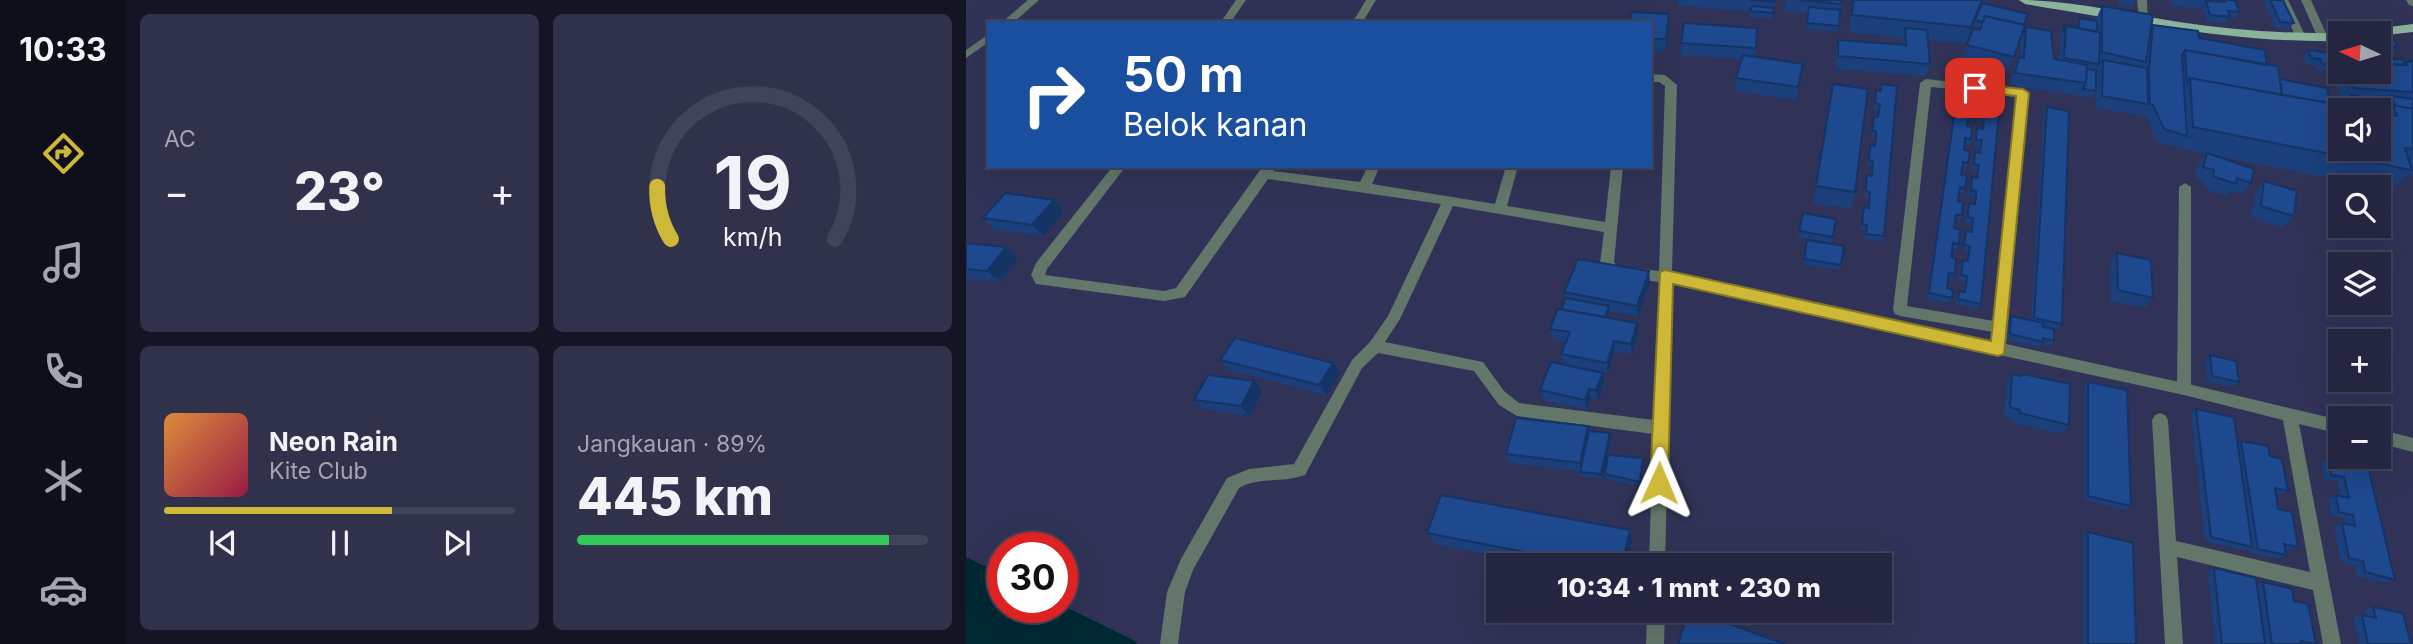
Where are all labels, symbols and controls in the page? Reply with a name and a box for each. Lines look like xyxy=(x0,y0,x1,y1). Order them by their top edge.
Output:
north arrow xyxy=(2328,21,2390,84)
map controls xyxy=(2328,21,2391,469)
text: 10:33 xyxy=(19,30,107,69)
text: 50 m xyxy=(1123,45,1244,104)
icon: right xyxy=(1008,49,1099,140)
pin xyxy=(1945,58,2005,118)
icon: arrive xyxy=(1956,69,1994,107)
button: sound xyxy=(2328,98,2391,161)
text: Belok kanan xyxy=(1123,105,1307,144)
text: AC xyxy=(164,125,196,153)
icon: directions xyxy=(39,129,88,178)
text: 19 xyxy=(713,138,792,227)
text: 23° xyxy=(294,160,385,223)
text: − xyxy=(164,169,189,215)
text: + xyxy=(490,169,515,215)
button: search xyxy=(2328,175,2391,238)
text: km/h xyxy=(723,222,782,252)
icon: music xyxy=(39,238,88,287)
button: layers xyxy=(2328,252,2391,315)
button: + xyxy=(2328,329,2391,392)
icon: phone xyxy=(39,347,88,396)
button: − xyxy=(2328,406,2391,469)
text: Neon Rain xyxy=(269,426,398,457)
text: Jangkauan · 89% xyxy=(577,430,767,458)
position arrow xyxy=(1622,446,1696,520)
icon: climate xyxy=(39,456,88,505)
text: Kite Club xyxy=(269,457,368,485)
text: 445 km xyxy=(577,465,773,528)
icon: previous xyxy=(204,524,242,562)
icon: pause xyxy=(321,524,359,562)
icon: next xyxy=(438,524,476,562)
speed limit sign: 30 xyxy=(987,532,1078,623)
icon: car xyxy=(39,565,88,614)
text: 10:34 · 1 mnt · 230 m xyxy=(1557,572,1821,603)

